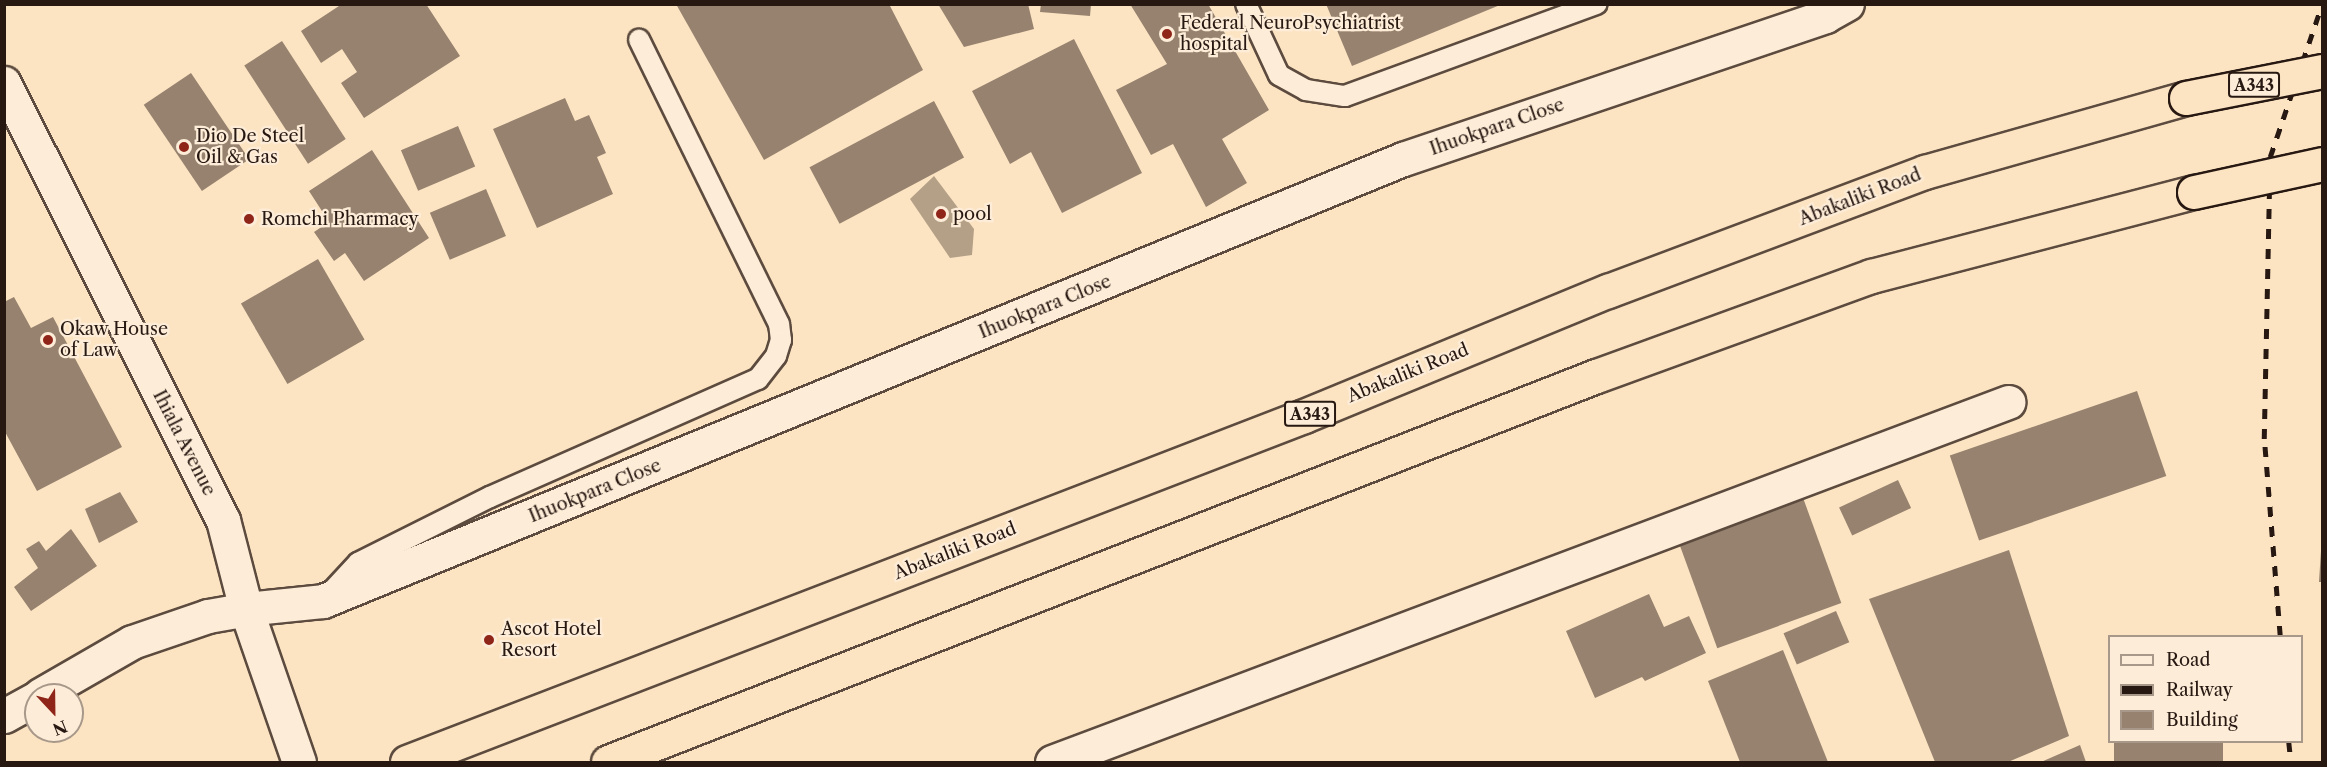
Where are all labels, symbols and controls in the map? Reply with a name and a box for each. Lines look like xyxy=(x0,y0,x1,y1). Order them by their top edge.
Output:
place label: Federal NeuroPsychiatrist hospital xyxy=(1180,13,1401,56)
marker: Federal NeuroPsychiatrist hospital xyxy=(1158,25,1176,43)
road number: A343 xyxy=(2227,72,2281,98)
street label: Ihuokpara Close xyxy=(1427,94,1567,160)
place label: Dio De Steel Oil & Gas xyxy=(196,126,304,168)
marker: Dio De Steel Oil & Gas xyxy=(177,140,191,154)
street label: Abakaliki Road xyxy=(1796,164,1924,230)
place label: pool xyxy=(953,203,992,225)
marker: pool xyxy=(934,207,948,221)
place label: Romchi Pharmacy xyxy=(261,208,419,230)
marker: Romchi Pharmacy xyxy=(242,212,256,226)
street label: Ihuokpara Close xyxy=(976,271,1114,343)
place label: Okaw House of Law xyxy=(60,319,169,362)
marker: Okaw House of Law xyxy=(41,333,55,347)
street label: Abakaliki Road xyxy=(1344,339,1472,407)
street label: Ihiala Avenue xyxy=(148,386,220,500)
road number: A343 xyxy=(1283,401,1337,427)
street label: Ihuokpara Close xyxy=(526,455,664,527)
street label: Abakaliki Road xyxy=(891,518,1019,584)
place label: Ascot Hotel Resort xyxy=(501,619,602,662)
marker: Ascot Hotel Resort xyxy=(482,633,496,647)
legend xyxy=(2108,635,2303,743)
text: Road xyxy=(2166,649,2211,671)
text: Railway xyxy=(2166,679,2233,701)
north arrow xyxy=(24,683,84,743)
text: Building xyxy=(2166,709,2238,731)
text: N xyxy=(50,716,70,740)

